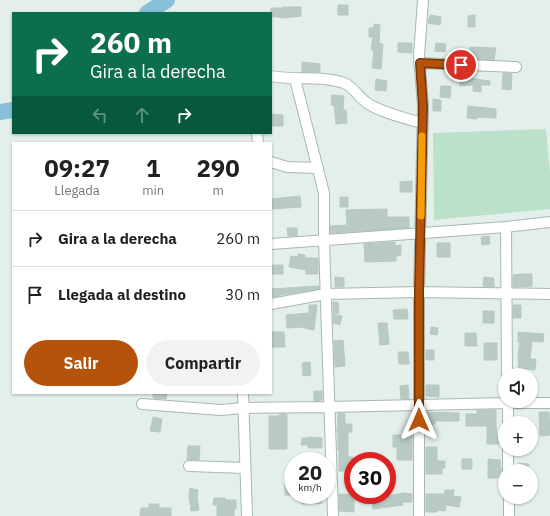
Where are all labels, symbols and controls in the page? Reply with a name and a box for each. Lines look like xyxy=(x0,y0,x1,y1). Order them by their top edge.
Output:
text: 260 m xyxy=(90,24,172,61)
icon: right xyxy=(24,28,76,80)
pin xyxy=(444,48,478,82)
icon: arrive xyxy=(450,54,472,76)
text: Gira a la derecha xyxy=(90,60,226,83)
icon: left xyxy=(89,104,111,126)
icon: ahead xyxy=(131,104,153,126)
icon: right xyxy=(173,104,195,126)
text: 09:27 xyxy=(44,152,110,184)
text: 1 xyxy=(146,152,160,184)
text: 290 xyxy=(196,152,240,184)
text: Llegada xyxy=(54,182,100,199)
text: min xyxy=(142,182,164,199)
text: m xyxy=(212,182,224,199)
icon: right xyxy=(24,228,46,250)
text: Gira a la derecha xyxy=(58,229,177,248)
text: 260 m xyxy=(216,229,260,248)
icon: arrive xyxy=(24,284,46,306)
text: Llegada al destino xyxy=(58,285,186,304)
text: 30 m xyxy=(225,285,260,304)
button: Salir xyxy=(24,340,138,386)
button: Compartir xyxy=(146,340,260,386)
map controls xyxy=(498,368,538,504)
button: sound xyxy=(498,368,538,408)
position arrow xyxy=(398,399,440,441)
button: + xyxy=(498,416,538,456)
speed limit sign: 30 xyxy=(344,452,396,504)
text: 20 xyxy=(298,459,322,486)
button: − xyxy=(498,464,538,504)
text: km/h xyxy=(298,481,322,494)

